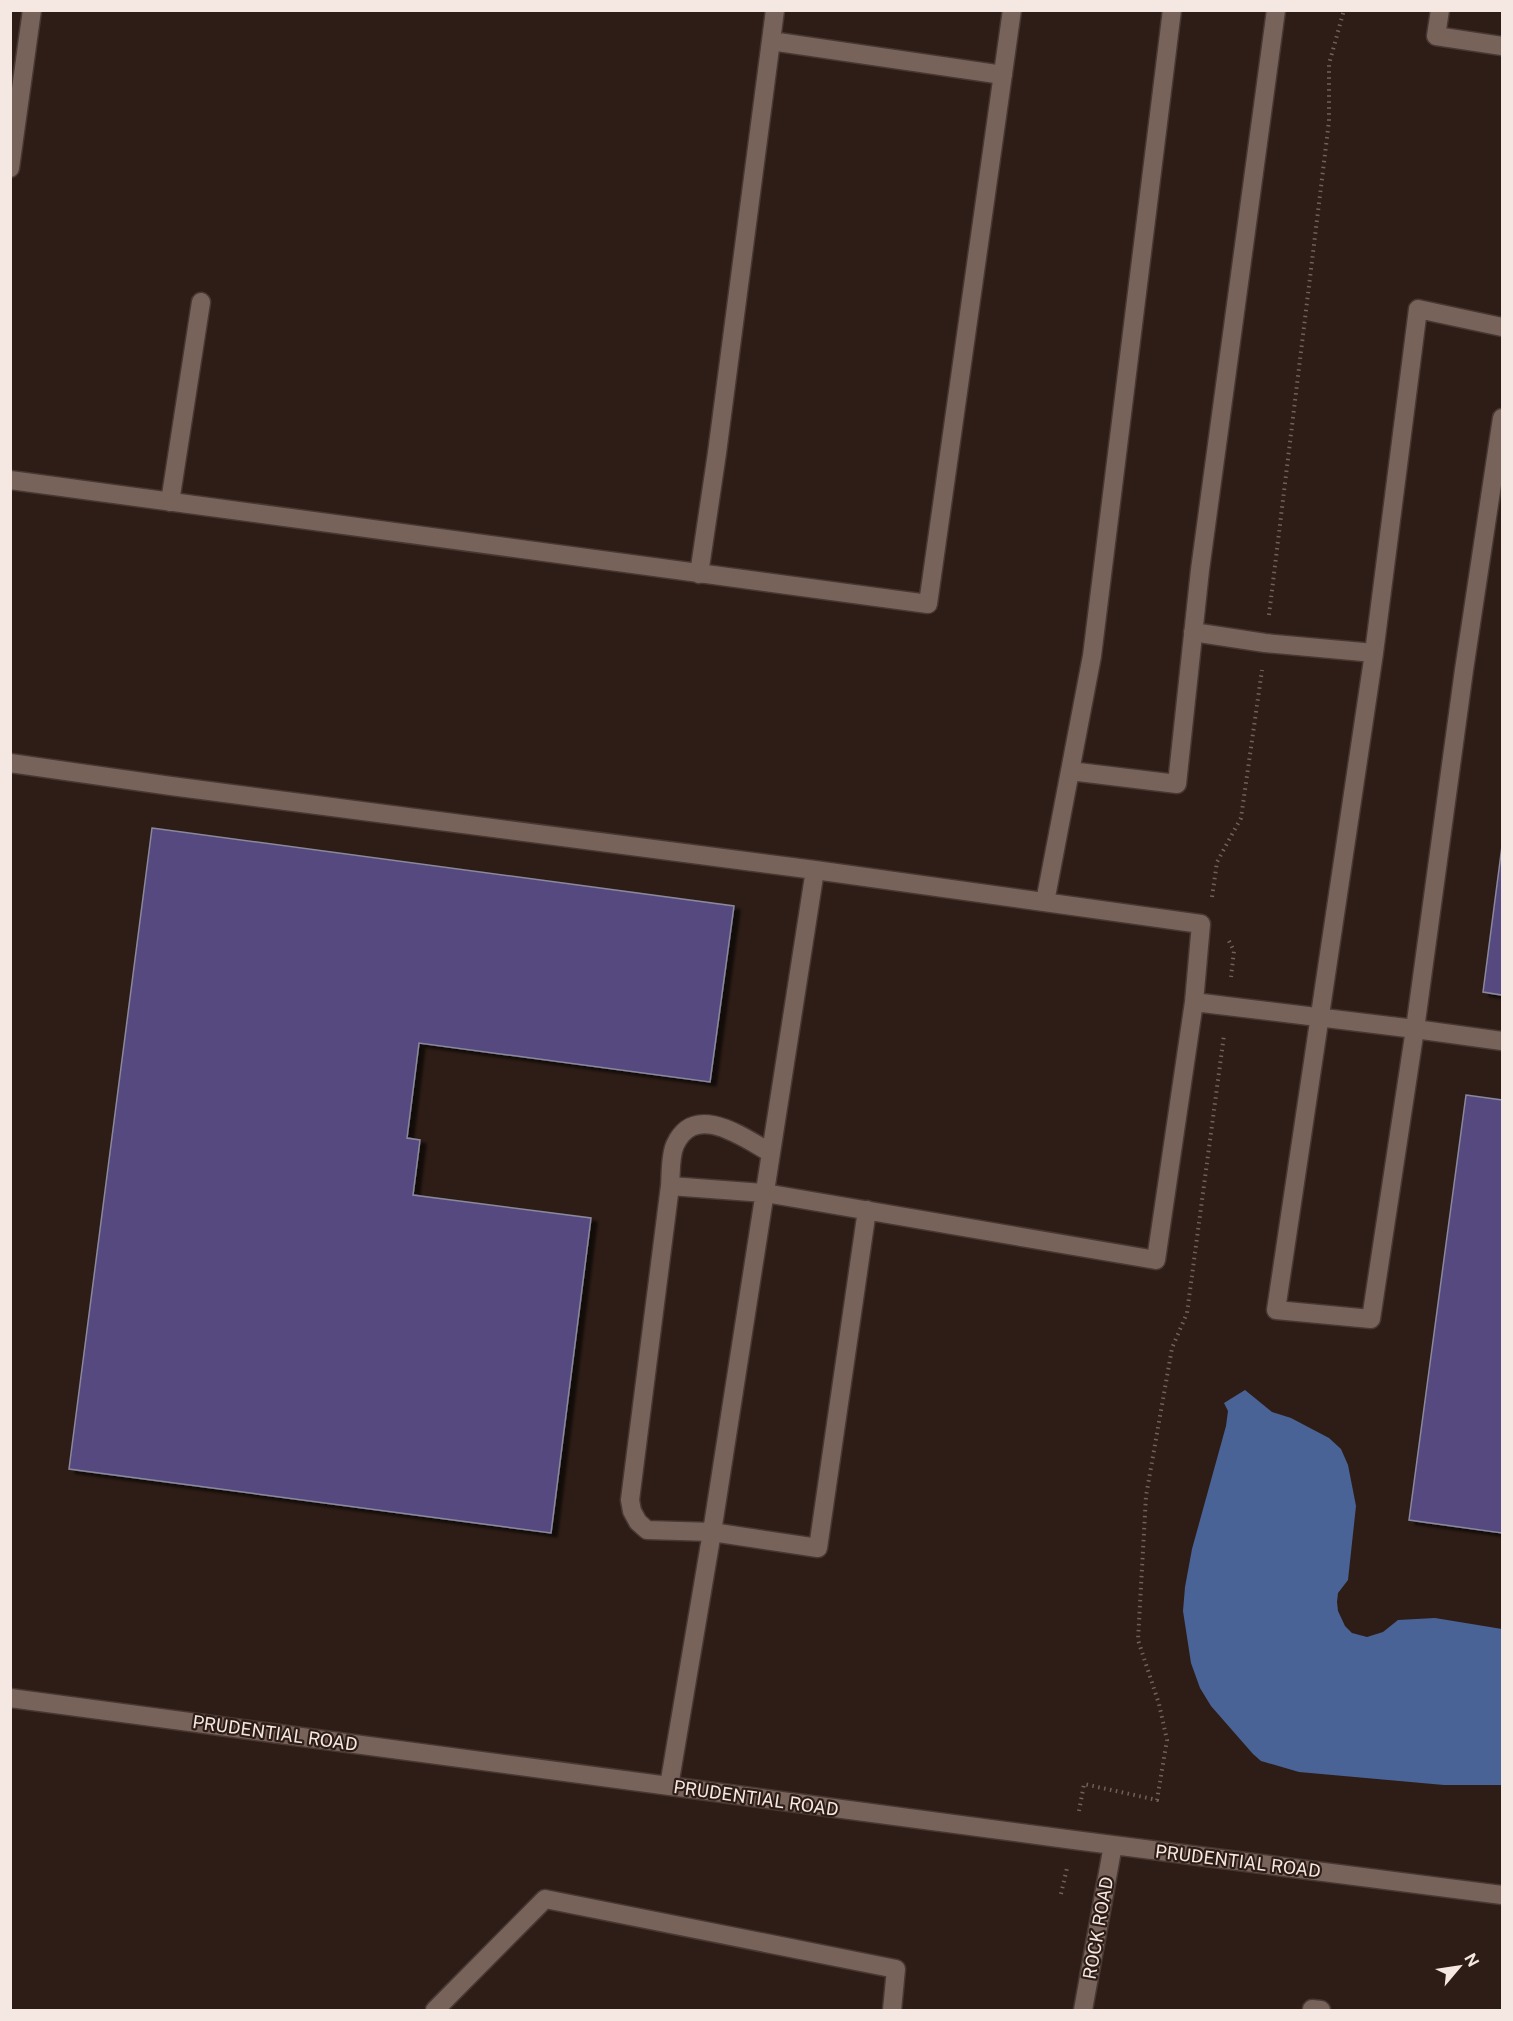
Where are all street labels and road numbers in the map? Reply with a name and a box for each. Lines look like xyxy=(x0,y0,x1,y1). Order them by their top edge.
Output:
street label: PRUDENTIAL ROAD xyxy=(191,1711,359,1755)
street label: PRUDENTIAL ROAD xyxy=(672,1776,840,1820)
street label: PRUDENTIAL ROAD xyxy=(1154,1840,1322,1882)
street label: ROCK ROAD xyxy=(1079,1875,1117,1981)

